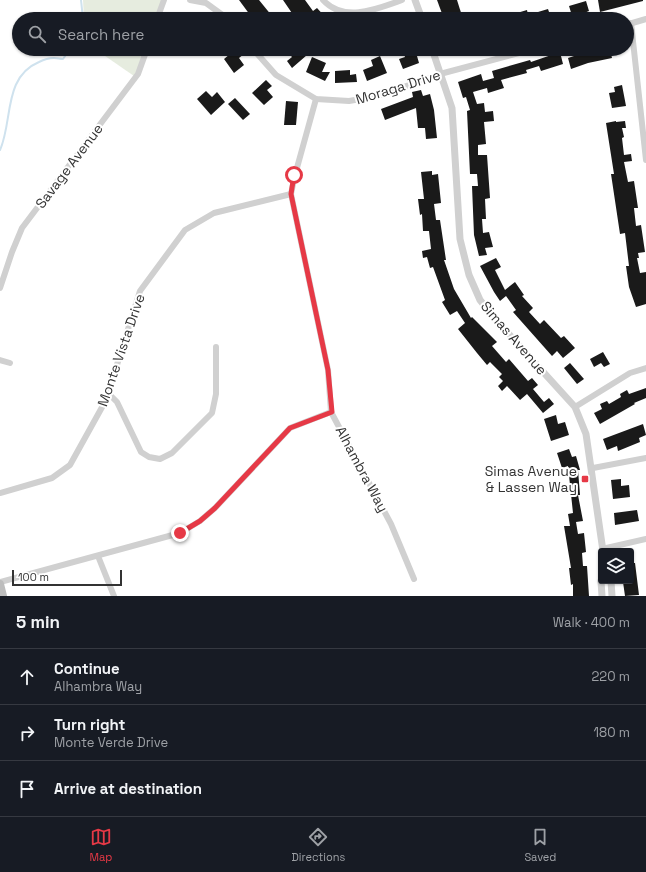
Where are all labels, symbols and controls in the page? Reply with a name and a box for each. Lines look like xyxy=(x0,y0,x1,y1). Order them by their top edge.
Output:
search box xyxy=(12,12,634,56)
icon: search xyxy=(26,23,48,45)
text: Search here xyxy=(58,25,144,44)
street label: Moraga Drive xyxy=(353,66,443,108)
street label: Savage Avenue xyxy=(31,120,107,212)
route start xyxy=(285,166,303,184)
street label: Monte Vista Drive xyxy=(93,291,149,409)
street label: Simas Avenue xyxy=(477,297,551,379)
street label: Alhambra Way xyxy=(332,423,392,515)
place label: Simas Avenue & Lassen Way xyxy=(485,462,577,496)
marker: Simas Avenue & Lassen Way xyxy=(580,474,590,484)
route end xyxy=(171,524,189,542)
map controls xyxy=(598,548,634,584)
button: layers xyxy=(598,548,634,584)
scale bar xyxy=(12,568,122,587)
text: 100 m xyxy=(18,570,49,584)
text: 5 min xyxy=(16,611,60,633)
text: Walk · 400 m xyxy=(553,614,630,631)
text: Continue xyxy=(54,659,120,678)
icon: ahead xyxy=(16,666,38,688)
text: 220 m xyxy=(591,668,630,685)
text: Alhambra Way xyxy=(54,678,142,695)
text: Turn right xyxy=(54,715,125,734)
icon: right xyxy=(16,722,38,744)
text: 180 m xyxy=(594,724,630,741)
text: Monte Verde Drive xyxy=(54,734,168,751)
icon: arrive xyxy=(16,778,38,800)
text: Arrive at destination xyxy=(54,779,202,798)
tab: Map xyxy=(90,826,112,864)
tab: Directions xyxy=(291,826,345,864)
tab: Saved xyxy=(524,826,556,864)

